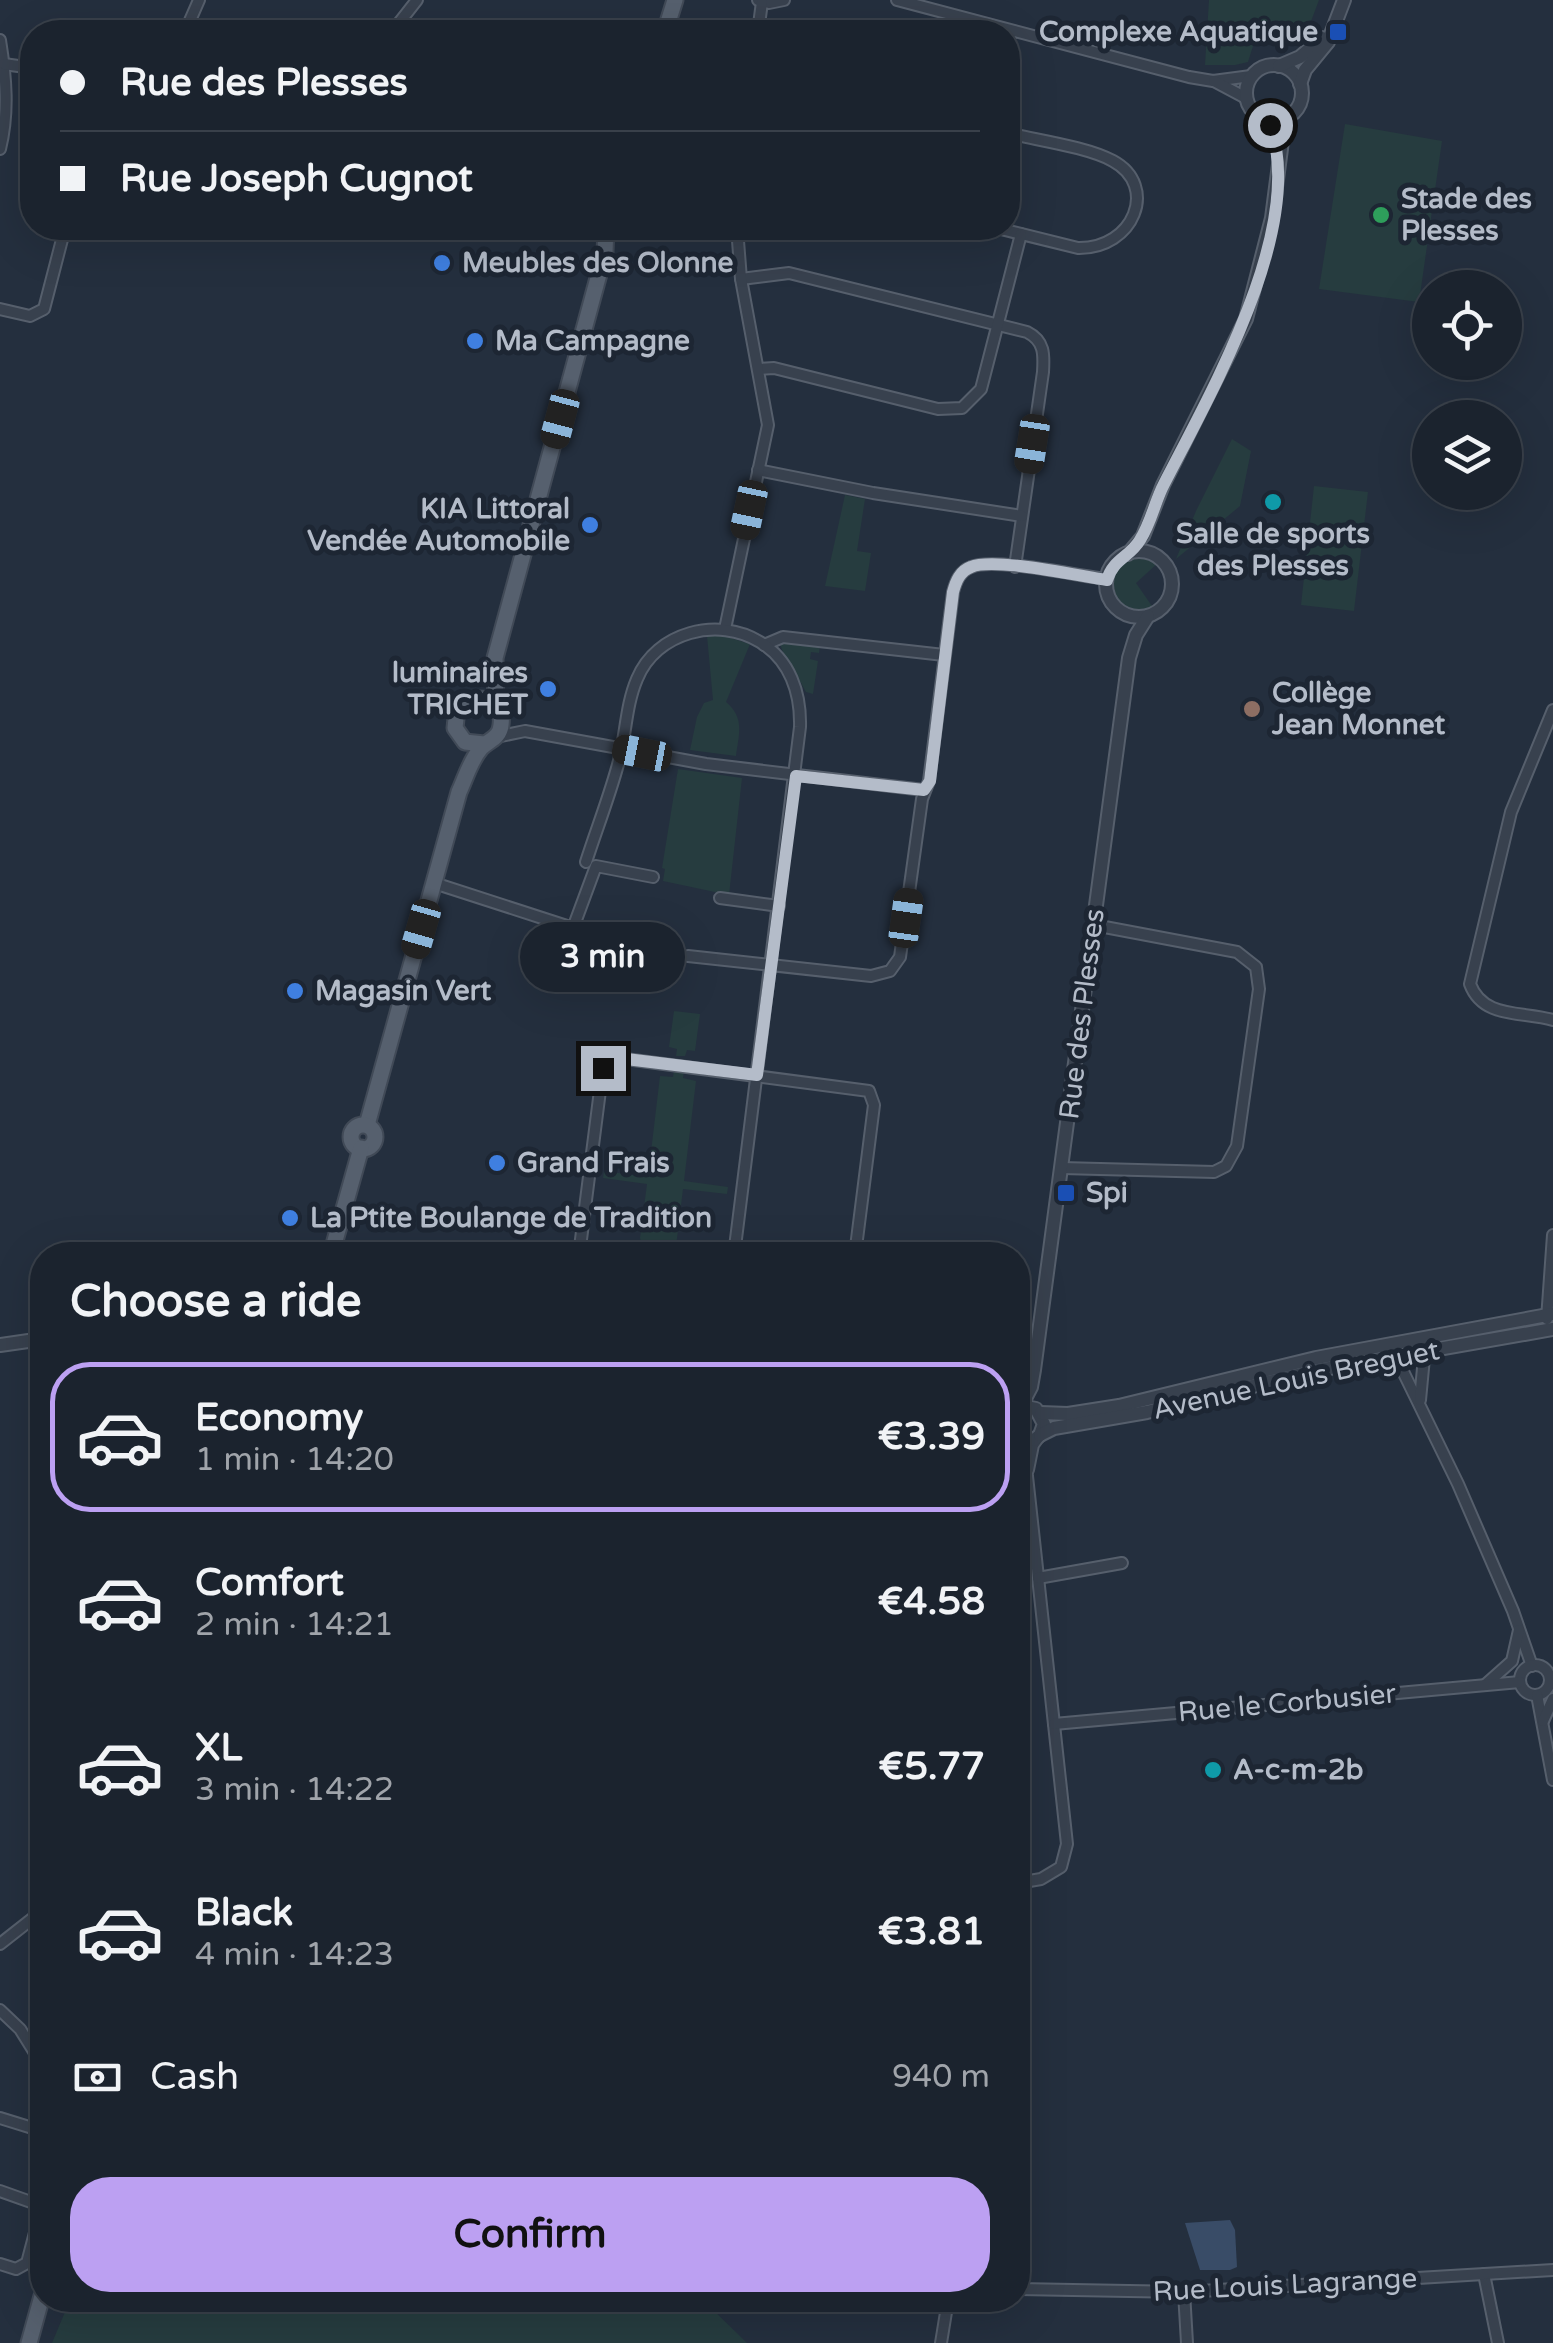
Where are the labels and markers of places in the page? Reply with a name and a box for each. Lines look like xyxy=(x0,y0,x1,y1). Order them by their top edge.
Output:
place label: Complexe Aquatique xyxy=(1039,15,1318,49)
marker: Complexe Aquatique xyxy=(1327,21,1349,43)
place label: Stade des Plesses xyxy=(1401,182,1532,248)
marker: Stade des Plesses xyxy=(1370,204,1392,226)
place label: Meubles des Olonne xyxy=(462,246,734,280)
marker: Meubles des Olonne xyxy=(431,252,453,274)
place label: Ma Campagne xyxy=(495,324,690,358)
marker: Ma Campagne xyxy=(464,330,486,352)
marker: Salle de sports des Plesses xyxy=(1262,491,1284,513)
place label: KIA Littoral Vendée Automobile xyxy=(307,492,570,558)
marker: KIA Littoral Vendée Automobile xyxy=(579,514,601,536)
place label: Salle de sports des Plesses xyxy=(1176,517,1370,583)
place label: luminaires TRICHET xyxy=(392,656,529,722)
place label: Collège Jean Monnet xyxy=(1271,676,1446,742)
marker: luminaires TRICHET xyxy=(537,678,559,700)
marker: Collège Jean Monnet xyxy=(1241,698,1263,720)
place label: Magasin Vert xyxy=(315,974,491,1008)
marker: Magasin Vert xyxy=(284,980,306,1002)
place label: Grand Frais xyxy=(517,1146,670,1180)
marker: Grand Frais xyxy=(486,1152,508,1174)
place label: Spi xyxy=(1086,1176,1128,1210)
marker: Spi xyxy=(1055,1182,1077,1204)
place label: La Ptite Boulange de Tradition xyxy=(310,1201,712,1235)
marker: La Ptite Boulange de Tradition xyxy=(279,1207,301,1229)
place label: A-c-m-2b xyxy=(1233,1753,1363,1787)
marker: A-c-m-2b xyxy=(1202,1759,1224,1781)

